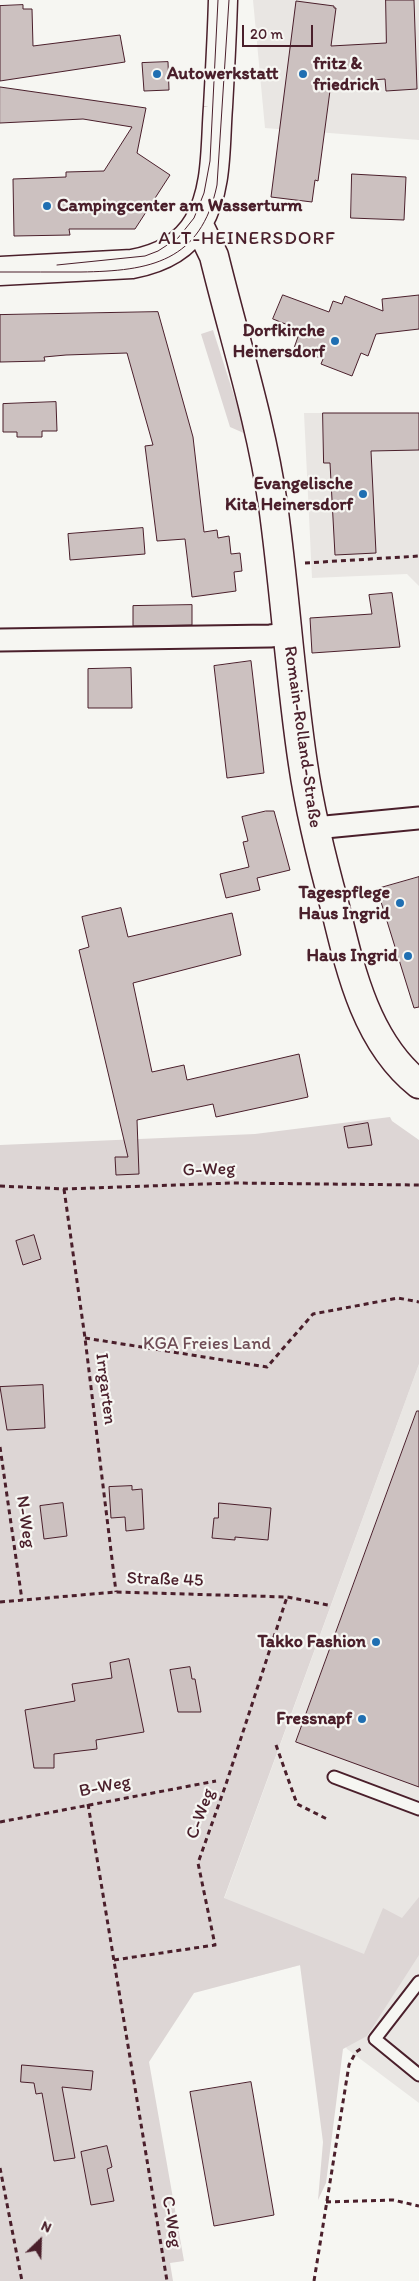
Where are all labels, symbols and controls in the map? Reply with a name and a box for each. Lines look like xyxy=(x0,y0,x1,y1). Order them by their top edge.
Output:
scale bar xyxy=(244,15,315,47)
text: 20 m xyxy=(250,25,283,43)
place label: fritz & friedrich xyxy=(313,53,379,96)
place label: Autowerkstatt xyxy=(167,63,279,85)
marker: Autowerkstatt xyxy=(151,68,163,80)
marker: fritz & friedrich xyxy=(297,68,309,80)
place label: Campingcenter am Wasserturm xyxy=(57,195,302,217)
marker: Campingcenter am Wasserturm xyxy=(41,200,53,212)
district label: ALT-HEINERSDORF xyxy=(155,228,339,250)
place label: Dorfkirche Heinersdorf xyxy=(233,320,325,362)
marker: Dorfkirche Heinersdorf xyxy=(329,335,341,347)
place label: Evangelische Kita Heinersdorf xyxy=(225,473,353,516)
marker: Evangelische Kita Heinersdorf xyxy=(357,488,369,500)
street label: Romain-Rolland-Straße xyxy=(279,645,325,829)
place label: Tagespflege Haus Ingrid xyxy=(299,882,390,924)
marker: Tagespflege Haus Ingrid xyxy=(394,897,406,909)
place label: Haus Ingrid xyxy=(307,945,398,967)
marker: Haus Ingrid xyxy=(402,950,414,962)
street label: G-Weg xyxy=(182,1158,236,1182)
park label: KGA Freies Land xyxy=(143,1333,271,1355)
street label: Irrgarten xyxy=(90,1352,120,1426)
street label: N-Weg xyxy=(11,1494,39,1550)
street label: Straße 45 xyxy=(126,1568,204,1592)
place label: Takko Fashion xyxy=(257,1631,366,1653)
marker: Takko Fashion xyxy=(370,1636,382,1648)
place label: Fressnapf xyxy=(276,1708,352,1730)
marker: Fressnapf xyxy=(356,1713,368,1725)
street label: B-Weg xyxy=(77,1771,133,1803)
street label: C-Weg xyxy=(182,1786,220,1842)
street label: C-Weg xyxy=(156,2195,186,2249)
north arrow xyxy=(15,2216,65,2266)
text: N xyxy=(39,2217,54,2237)

